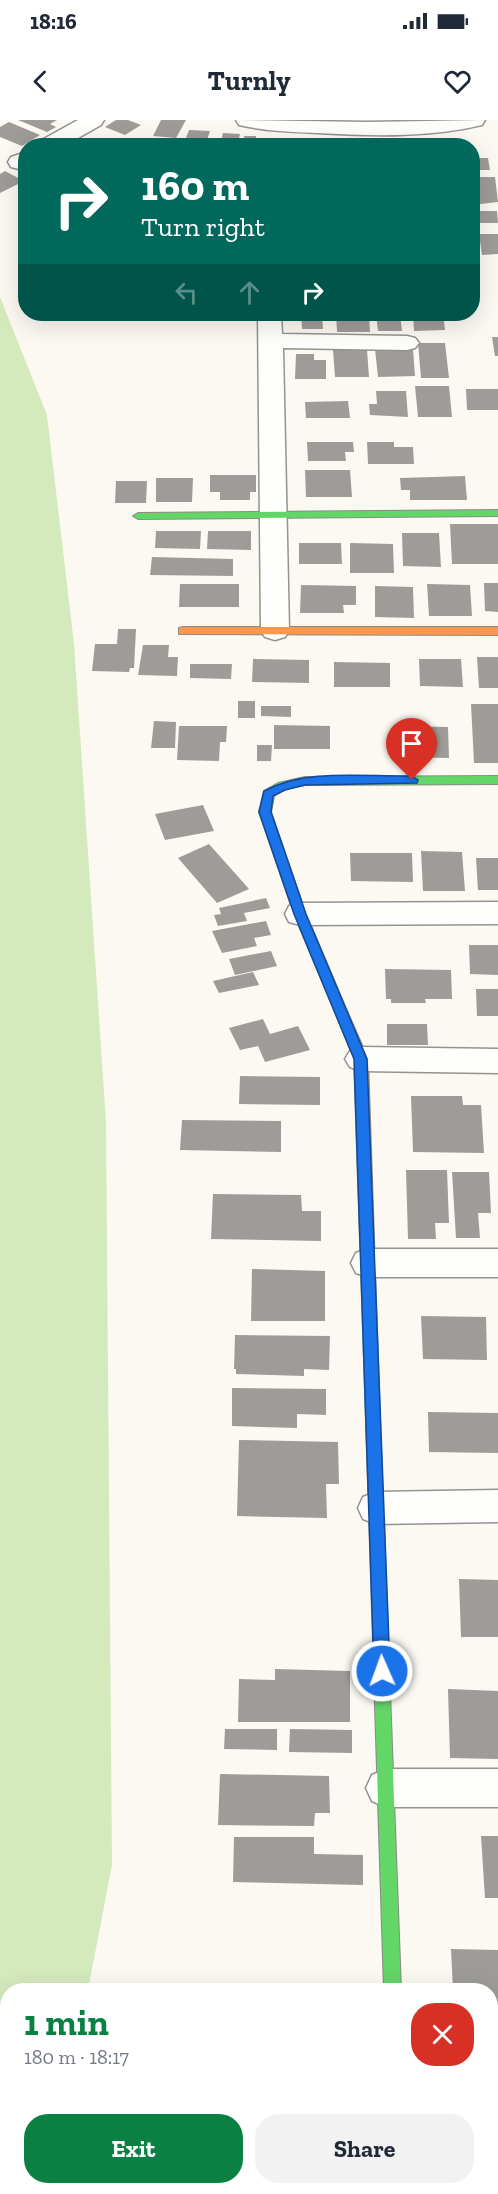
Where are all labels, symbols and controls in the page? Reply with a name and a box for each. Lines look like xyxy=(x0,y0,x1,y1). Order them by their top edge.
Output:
text: 18:16 xyxy=(30,8,77,35)
icon: back xyxy=(24,65,57,98)
text: Turnly xyxy=(208,65,290,97)
icon: heart xyxy=(441,65,474,98)
text: 160 m xyxy=(141,160,249,211)
icon: right xyxy=(42,162,120,240)
text: Turn right xyxy=(141,211,265,243)
icon: left xyxy=(170,276,203,309)
icon: ahead xyxy=(233,276,266,309)
icon: right xyxy=(296,276,329,309)
pin xyxy=(386,718,437,780)
icon: arrive xyxy=(395,727,428,760)
position arrow xyxy=(350,1639,414,1703)
text: 1 min xyxy=(24,2001,109,2044)
button: close xyxy=(411,2003,474,2066)
text: 180 m · 18:17 xyxy=(24,2045,129,2069)
button: Exit xyxy=(24,2114,243,2183)
button: Share xyxy=(255,2114,474,2183)

